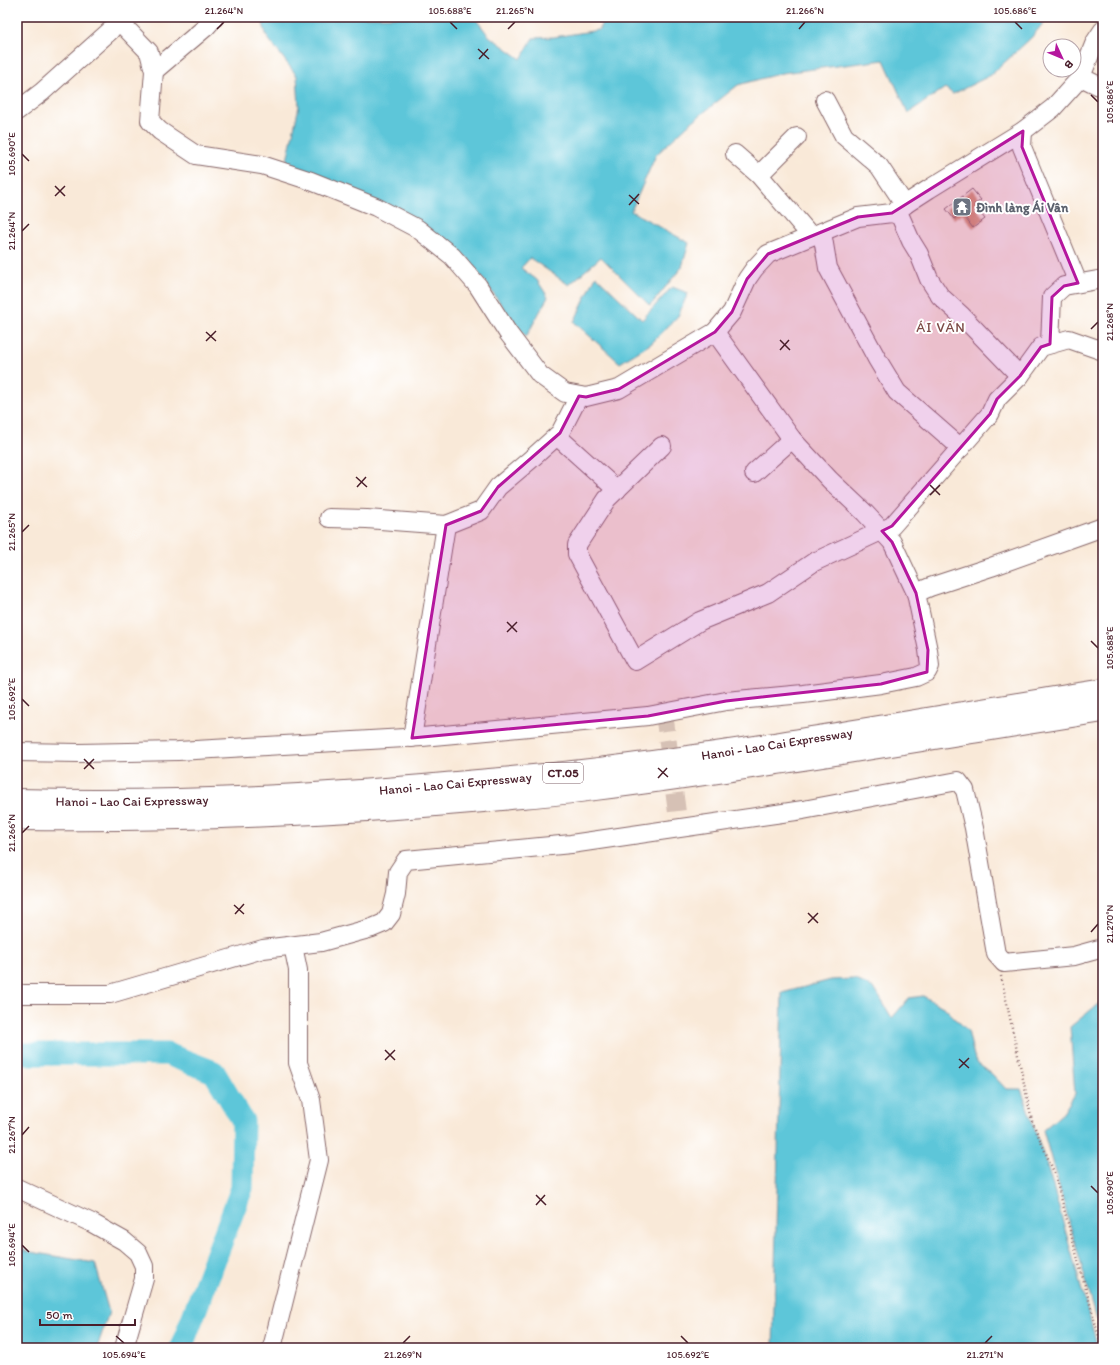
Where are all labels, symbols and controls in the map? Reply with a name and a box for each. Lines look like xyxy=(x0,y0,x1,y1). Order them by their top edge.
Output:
text: 21.264°N xyxy=(205,4,244,17)
text: 105.688°E xyxy=(428,4,472,17)
text: 21.265°N xyxy=(496,4,534,17)
text: 21.266°N xyxy=(786,4,824,17)
text: 105.686°E xyxy=(993,4,1037,17)
north arrow xyxy=(1042,38,1082,78)
text: B xyxy=(1062,58,1076,72)
text: 105.686°E xyxy=(1103,80,1116,124)
text: 105.690°E xyxy=(5,132,18,176)
temple icon: Đình làng Ái Vân xyxy=(951,196,973,218)
place label: Đình làng Ái Vân xyxy=(976,200,1069,216)
text: 21.264°N xyxy=(5,211,18,250)
text: 21.268°N xyxy=(1103,303,1116,341)
district label: ÁI VĂN xyxy=(916,319,966,336)
text: 21.265°N xyxy=(5,513,18,551)
text: 105.688°E xyxy=(1103,626,1116,670)
text: 105.692°E xyxy=(5,677,18,720)
street label: Hanoi - Lao Cai Expressway xyxy=(700,724,854,762)
road number: CT.05 xyxy=(543,763,583,783)
street label: Hanoi - Lao Cai Expressway xyxy=(379,769,532,797)
street label: Hanoi - Lao Cai Expressway xyxy=(55,792,209,809)
text: 21.266°N xyxy=(5,814,18,852)
text: 21.270°N xyxy=(1103,905,1116,943)
text: 21.267°N xyxy=(5,1116,18,1154)
text: 105.690°E xyxy=(1103,1171,1116,1215)
text: 105.694°E xyxy=(5,1223,18,1267)
scale bar xyxy=(40,1301,135,1327)
text: 50 m xyxy=(46,1308,72,1322)
text: 105.694°E xyxy=(102,1348,146,1361)
text: 21.269°N xyxy=(384,1348,422,1361)
text: 105.692°E xyxy=(667,1348,710,1361)
text: 21.271°N xyxy=(967,1348,1004,1361)

